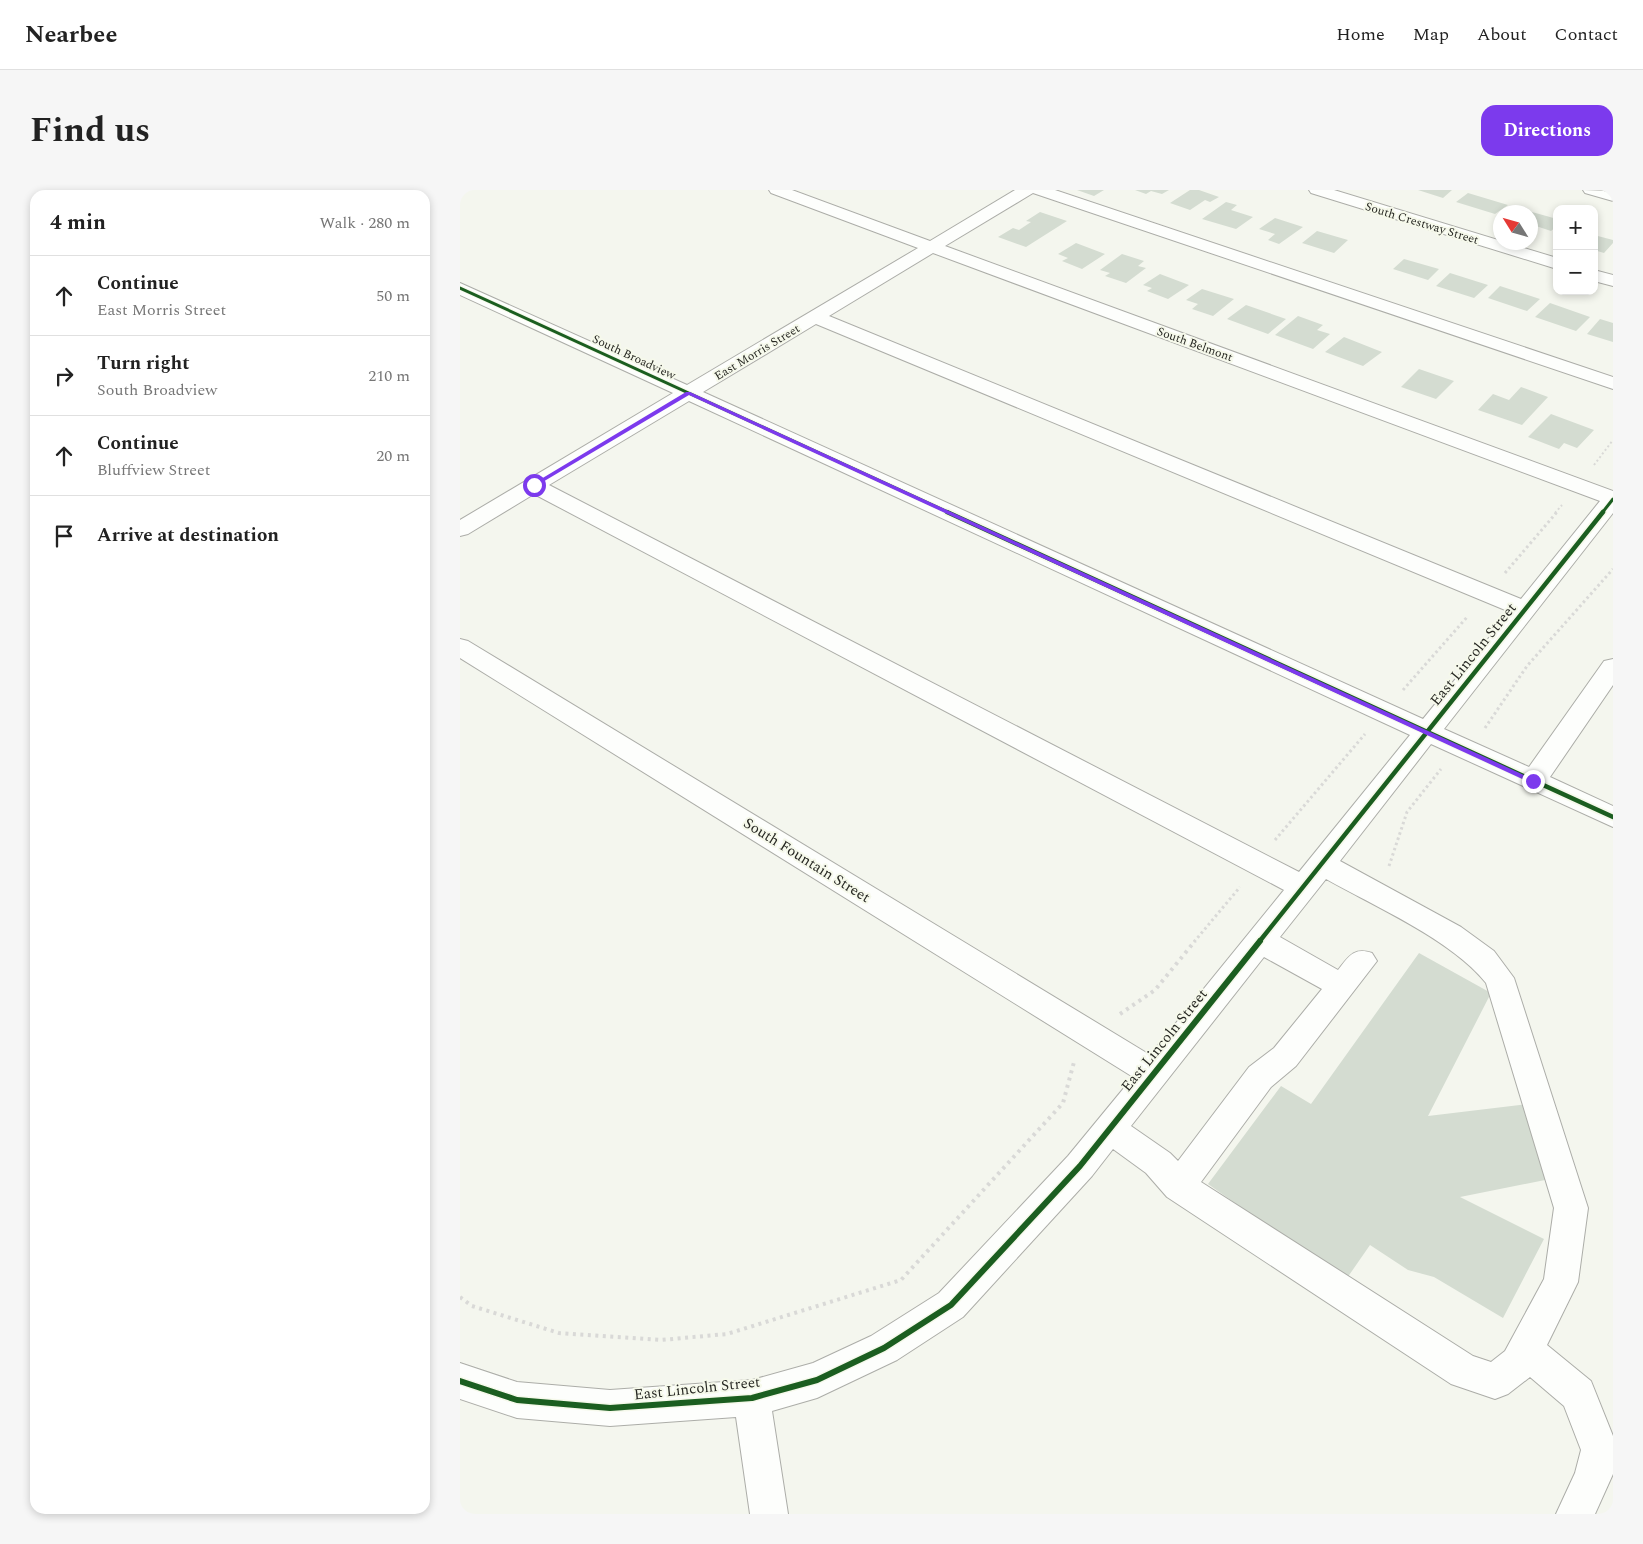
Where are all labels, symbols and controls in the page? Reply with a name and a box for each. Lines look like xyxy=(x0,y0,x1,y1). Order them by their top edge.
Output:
text: Nearbee xyxy=(25,17,117,53)
text: Home xyxy=(1336,21,1385,48)
text: Map xyxy=(1413,21,1449,48)
text: About xyxy=(1477,21,1527,48)
text: Contact xyxy=(1555,21,1618,48)
text: Find us xyxy=(30,104,150,157)
button: Directions xyxy=(1481,105,1613,156)
street label: South Crestway Street xyxy=(1363,197,1481,250)
north arrow xyxy=(1493,205,1538,250)
map controls xyxy=(1553,205,1598,295)
button: + xyxy=(1553,205,1598,250)
text: 4 min xyxy=(50,207,106,239)
text: Walk · 280 m xyxy=(319,211,410,235)
button: − xyxy=(1553,250,1598,295)
text: Continue xyxy=(97,269,179,298)
icon: ahead xyxy=(50,282,78,310)
text: 50 m xyxy=(376,284,410,308)
text: East Morris Street xyxy=(97,298,226,322)
street label: East Morris Street xyxy=(711,319,804,386)
street label: South Belmont xyxy=(1154,322,1235,367)
street label: South Broadview xyxy=(589,330,680,386)
text: Turn right xyxy=(97,349,190,378)
icon: right xyxy=(50,362,78,390)
text: 210 m xyxy=(368,364,410,388)
text: South Broadview xyxy=(97,378,217,402)
text: Continue xyxy=(97,429,179,458)
icon: ahead xyxy=(50,442,78,470)
text: 20 m xyxy=(376,444,410,468)
text: Bluffview Street xyxy=(97,458,210,482)
route start xyxy=(523,474,546,497)
text: Arrive at destination xyxy=(97,521,279,550)
icon: arrive xyxy=(50,522,78,550)
street label: East Lincoln Street xyxy=(1425,598,1522,711)
route end xyxy=(1522,770,1545,793)
street label: South Fountain Street xyxy=(739,812,875,909)
street label: East Lincoln Street xyxy=(1116,984,1213,1097)
street label: East Lincoln Street xyxy=(633,1370,761,1407)

